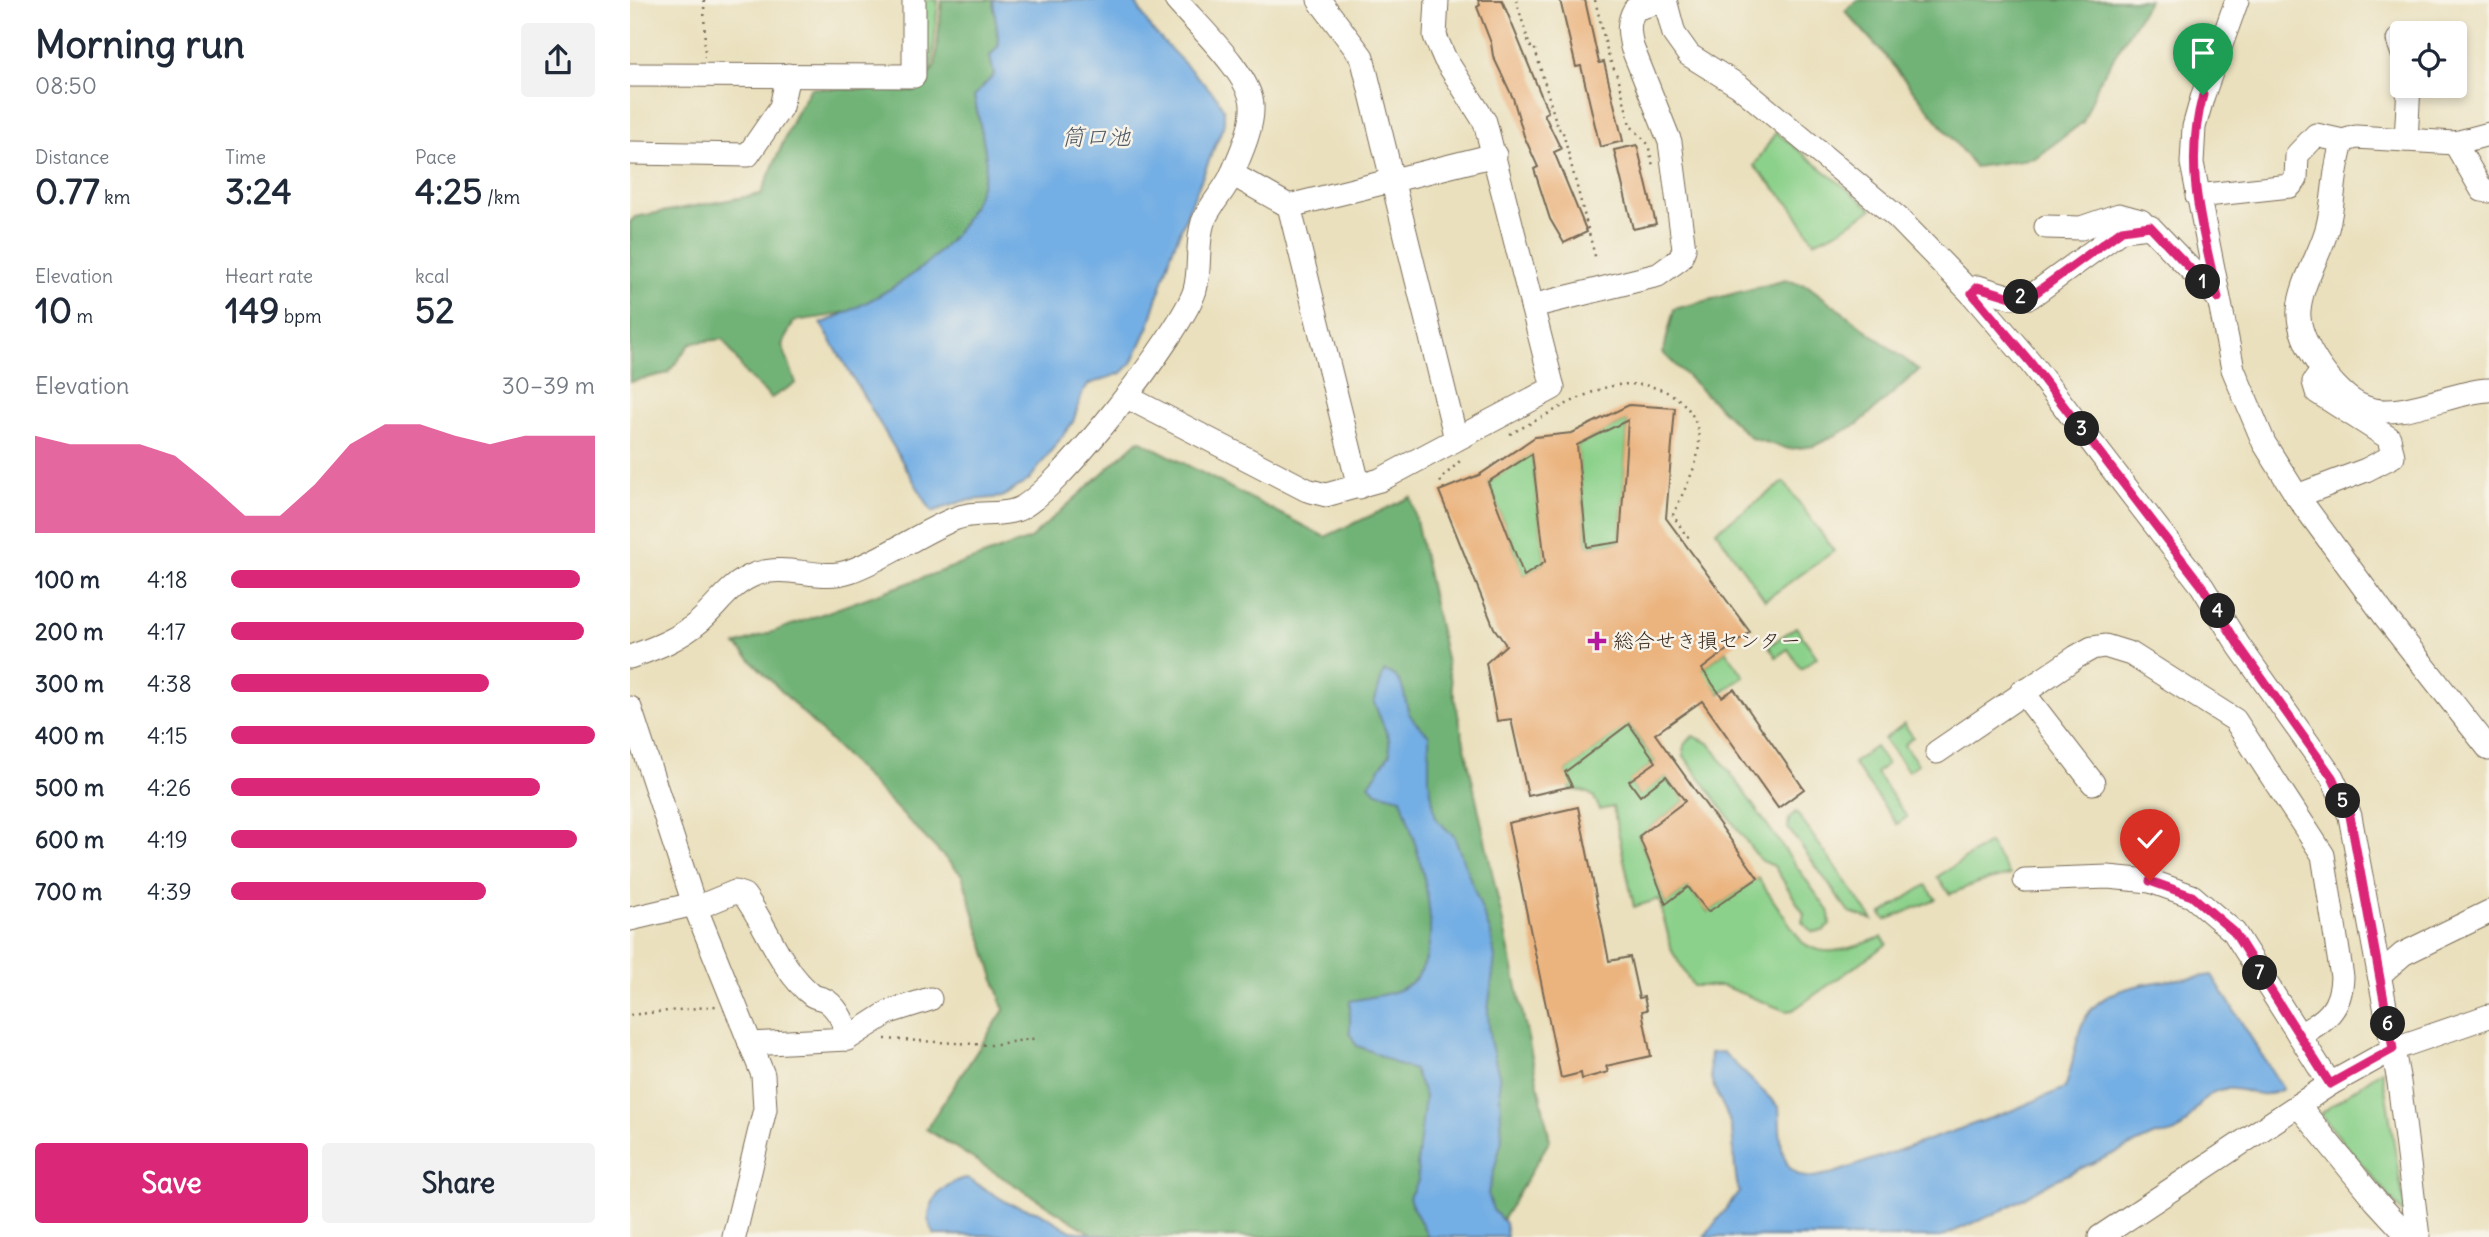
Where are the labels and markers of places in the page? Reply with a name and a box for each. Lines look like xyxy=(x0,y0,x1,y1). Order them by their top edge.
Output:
pin xyxy=(2173,23,2233,95)
pin: 1 xyxy=(2186,264,2220,300)
pin: 2 xyxy=(2004,280,2038,314)
pin: 3 xyxy=(2064,412,2100,446)
pin: 4 xyxy=(2200,594,2236,628)
place label: 総合せき損センター xyxy=(1613,627,1801,654)
marker: 総合せき損センター xyxy=(1587,631,1607,651)
pin: 5 xyxy=(2326,784,2360,818)
pin xyxy=(2120,809,2180,881)
pin: 7 xyxy=(2242,956,2278,990)
pin: 6 xyxy=(2370,1006,2406,1042)

